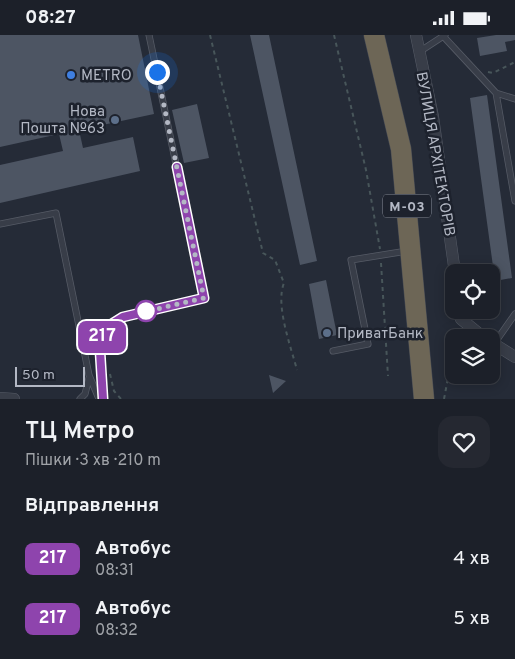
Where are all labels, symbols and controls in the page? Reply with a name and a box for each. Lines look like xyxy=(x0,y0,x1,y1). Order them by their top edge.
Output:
text: 08:27 xyxy=(25,6,76,30)
your location xyxy=(145,60,170,85)
place label: METRO xyxy=(81,67,132,86)
marker: METRO xyxy=(65,69,77,81)
street label: ВУЛИЦЯ АРХІТЕКТОРІВ xyxy=(411,70,458,238)
place label: Нова Пошта №63 xyxy=(20,103,105,139)
marker: Нова Пошта №63 xyxy=(109,114,121,126)
road number: М-03 xyxy=(383,195,431,217)
map controls xyxy=(445,264,500,384)
button: locate xyxy=(445,264,500,319)
unlabelled marker xyxy=(135,300,157,322)
line badge: 217 xyxy=(73,321,131,353)
text: 217 xyxy=(88,325,116,348)
place label: ПриватБанк xyxy=(337,325,423,344)
marker: ПриватБанк xyxy=(321,327,333,339)
button: layers xyxy=(445,329,500,384)
scale bar xyxy=(15,364,85,387)
text: 50 m xyxy=(22,367,55,384)
button: heart xyxy=(438,416,490,468)
text: ТЦ Метро xyxy=(25,417,134,447)
text: Пішки · 3 хв · 210 m xyxy=(25,451,161,471)
text: Відправлення xyxy=(25,494,159,518)
text: Автобус xyxy=(95,537,171,561)
text: 217 xyxy=(39,547,66,570)
text: 4 хв xyxy=(453,547,490,571)
text: 08:31 xyxy=(95,561,134,581)
text: Автобус xyxy=(95,597,171,621)
text: 217 xyxy=(39,607,66,630)
text: 5 хв xyxy=(453,607,490,631)
text: 08:32 xyxy=(95,621,138,641)

